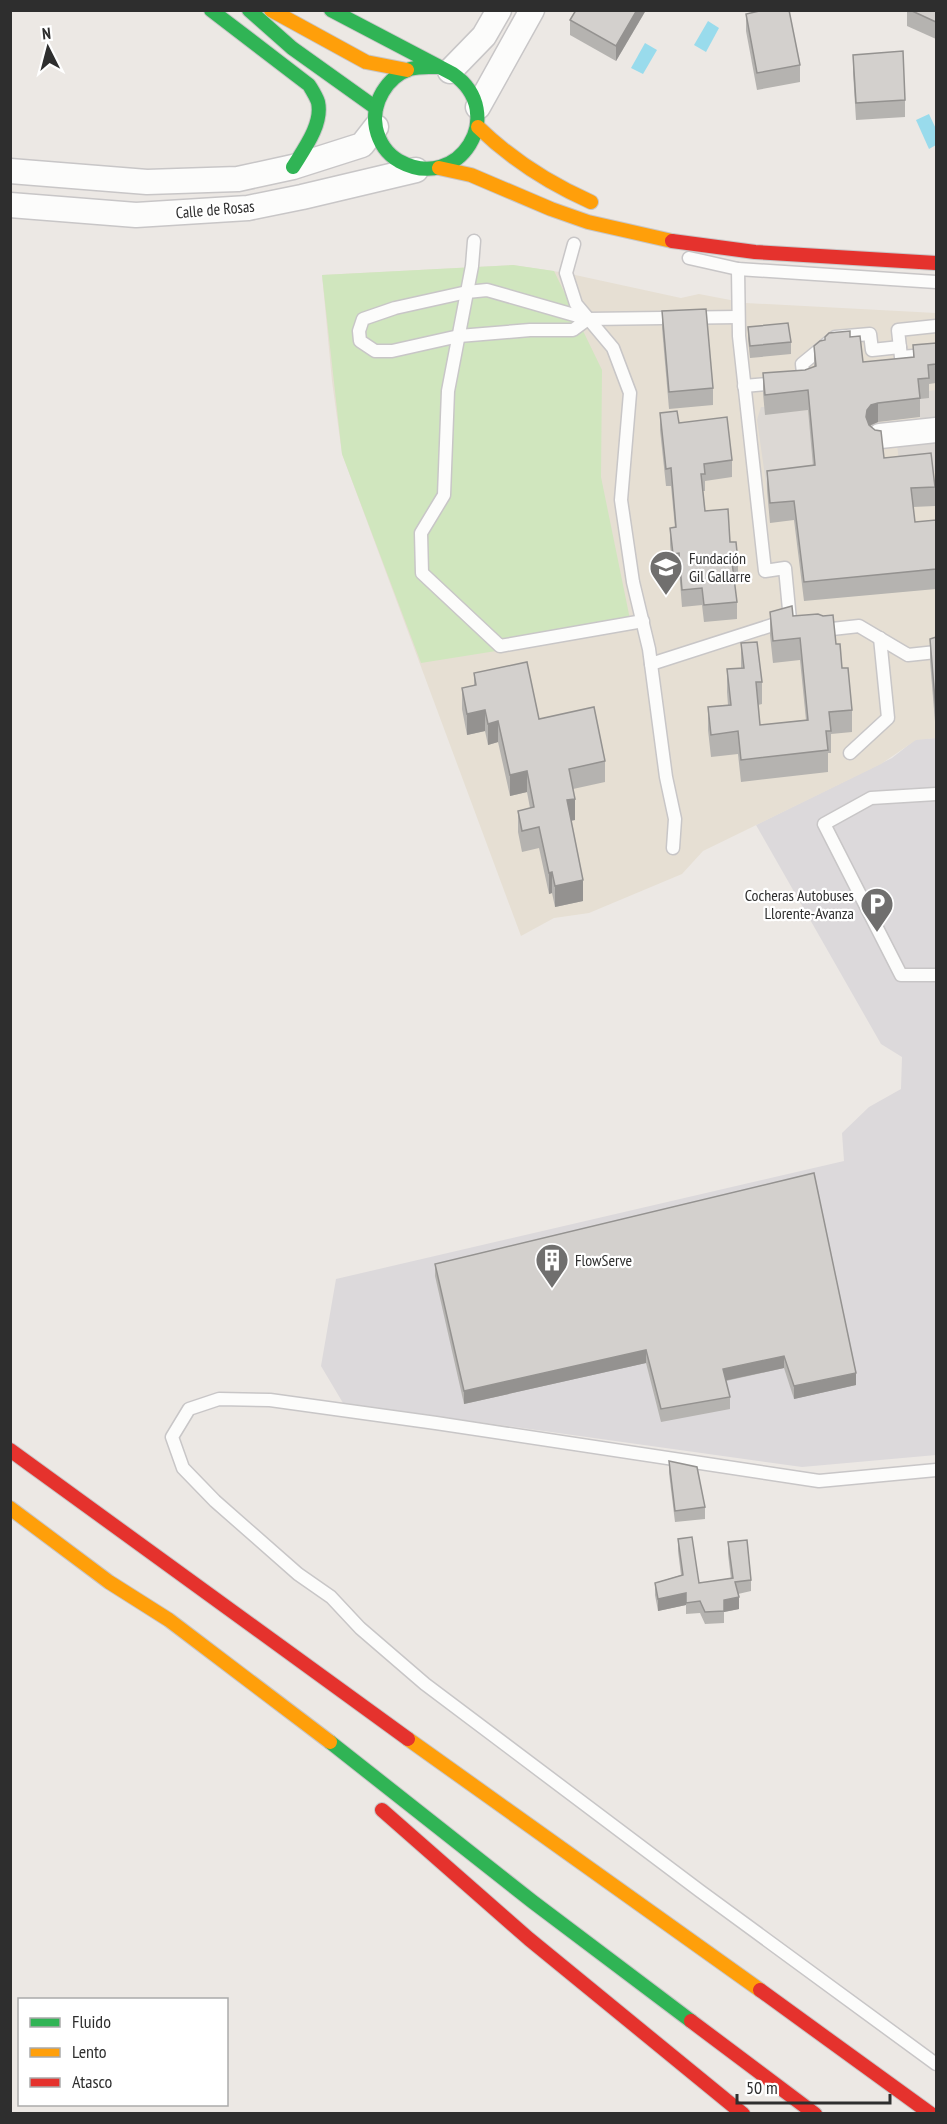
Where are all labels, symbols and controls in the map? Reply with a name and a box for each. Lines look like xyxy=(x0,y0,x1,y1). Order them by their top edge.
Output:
north arrow xyxy=(18,18,78,78)
text: N xyxy=(41,23,52,43)
street label: Calle de Rosas xyxy=(175,196,255,222)
place label: Fundación Gil Gallarre xyxy=(689,548,751,586)
school or university icon: Fundación Gil Gallarre xyxy=(648,549,684,596)
place label: Cocheras Autobuses Llorente-Avanza xyxy=(745,885,854,923)
parking icon: Cocheras Autobuses Llorente-Avanza xyxy=(859,886,895,933)
building icon: FlowServe xyxy=(534,1242,570,1289)
place label: FlowServe xyxy=(575,1250,632,1270)
legend xyxy=(18,1998,228,2106)
text: Fluido xyxy=(72,2010,111,2033)
text: Lento xyxy=(72,2040,107,2063)
scale bar xyxy=(737,2067,890,2105)
text: Atasco xyxy=(72,2070,113,2093)
text: 50 m xyxy=(746,2076,778,2099)

